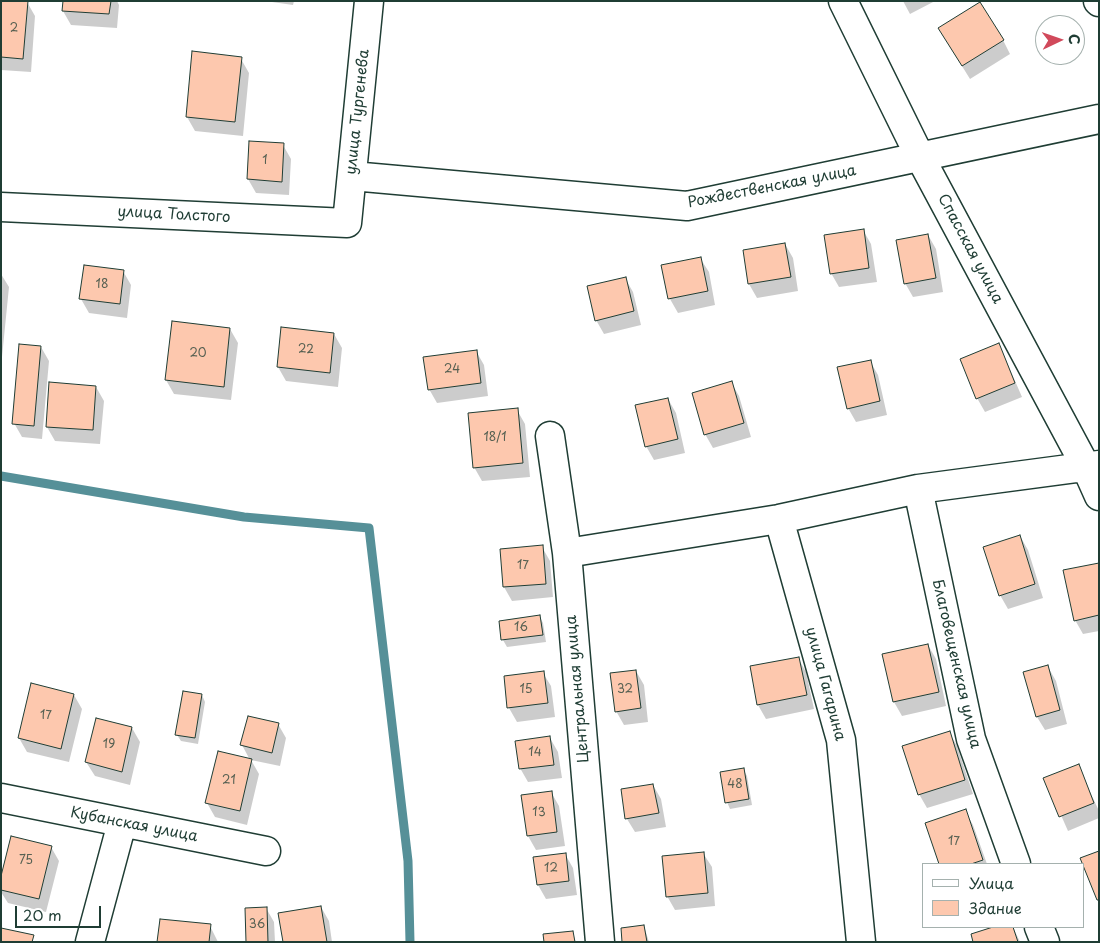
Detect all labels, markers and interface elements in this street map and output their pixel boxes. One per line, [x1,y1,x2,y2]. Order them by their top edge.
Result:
north arrow [1035,15,1085,65]
house number: 2 [10,22,18,36]
text: С [1064,33,1085,45]
street label: улица Тургенева [342,48,374,176]
house number: 1 [262,154,268,168]
street label: Рождественская улица [686,162,858,212]
street label: Спасская улица [933,191,1007,307]
street label: улица Толстого [117,203,231,227]
house number: 18 [96,278,108,292]
house number: 22 [298,343,314,357]
house number: 20 [189,347,207,361]
house number: 24 [444,363,460,377]
house number: 18/1 [483,431,507,445]
house number: 17 [517,559,529,573]
street label: Благовещенская улица [928,578,984,750]
street label: Центральная улица [563,614,593,764]
house number: 16 [514,621,528,635]
street label: улица Гагарина [801,625,849,743]
house number: 15 [519,683,533,697]
house number: 32 [617,683,633,697]
house number: 17 [40,709,52,723]
house number: 19 [103,738,115,752]
house number: 14 [528,746,542,760]
house number: 21 [222,774,236,788]
house number: 48 [727,778,743,792]
street label: Кубанская улица [69,804,199,846]
house number: 13 [532,806,546,820]
house number: 17 [948,835,960,849]
house number: 75 [19,854,33,868]
house number: 12 [544,862,558,876]
legend [922,863,1085,928]
text: Улица [969,871,1014,894]
scale bar [18,896,104,928]
text: Здание [969,896,1022,919]
text: 20 m [23,903,62,926]
house number: 36 [249,918,265,932]

